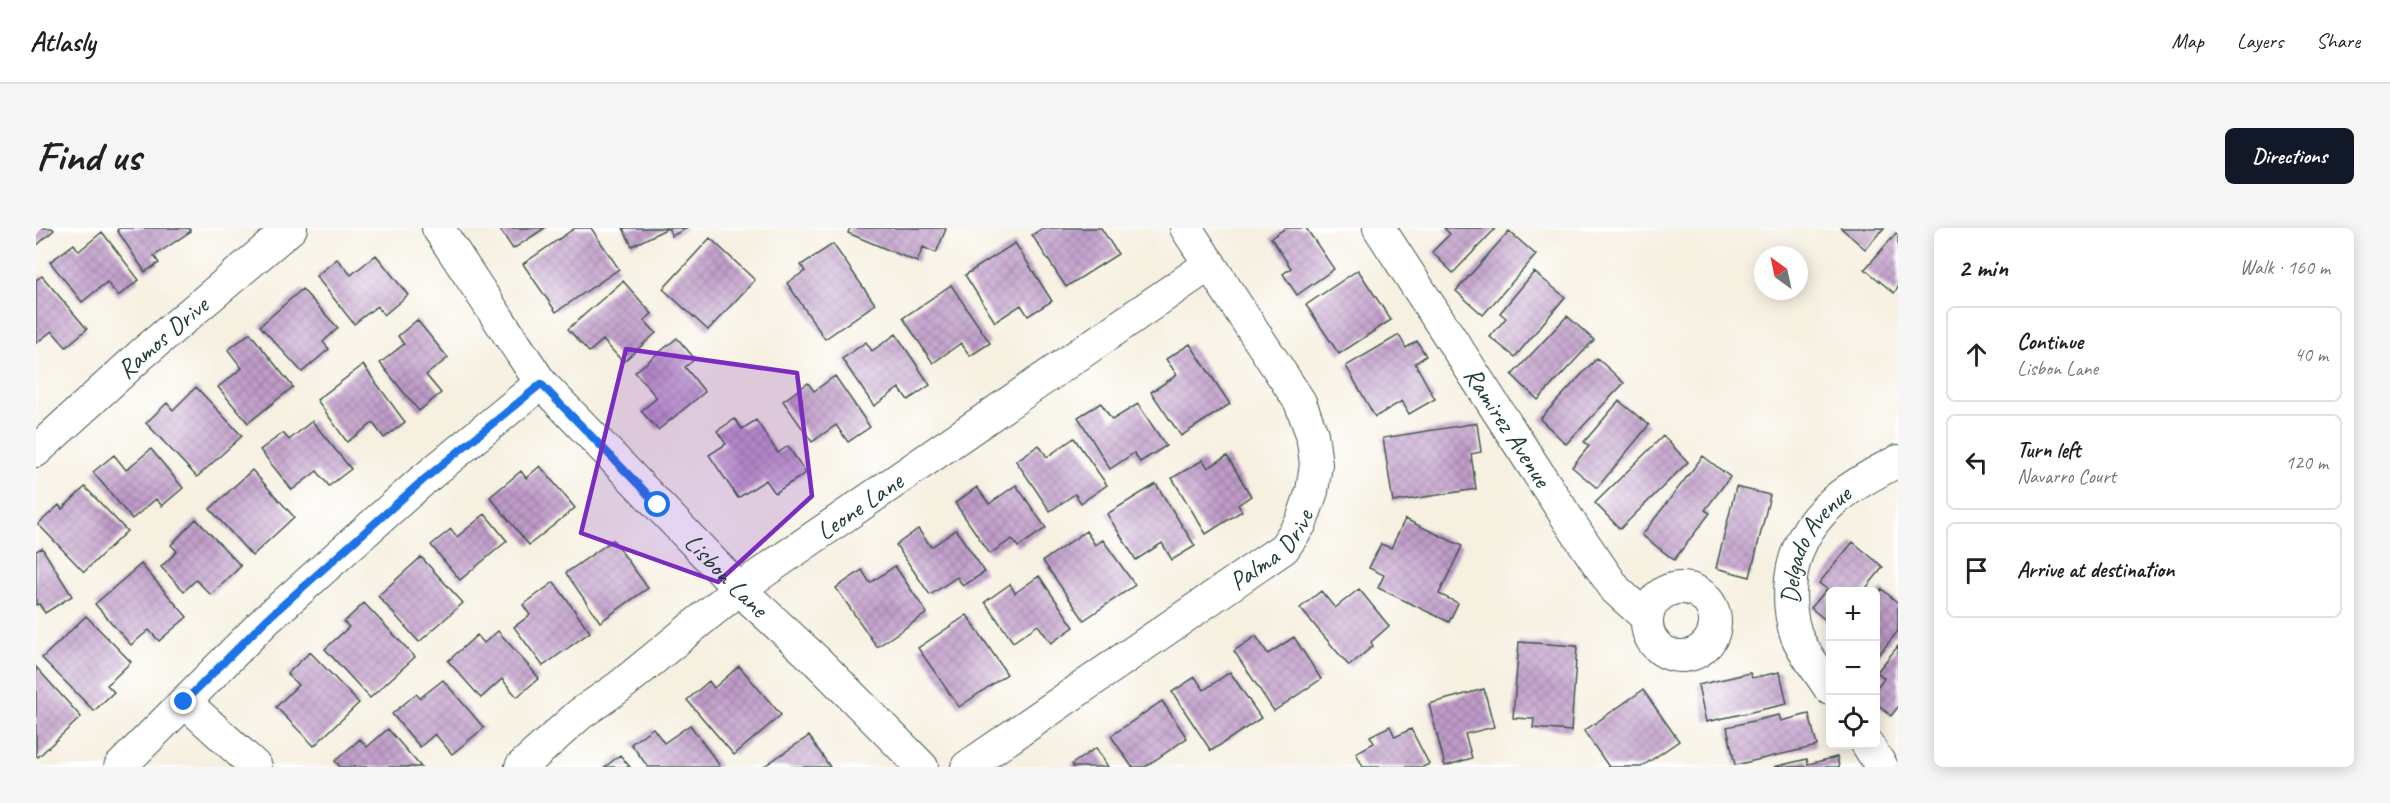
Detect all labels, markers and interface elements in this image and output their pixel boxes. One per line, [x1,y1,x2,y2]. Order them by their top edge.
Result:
text: Atlasly [30,24,95,59]
text: Map [2171,28,2204,54]
text: Layers [2237,28,2283,54]
text: Share [2316,28,2360,54]
button: Directions [2225,128,2354,184]
text: Find us [36,130,141,183]
north arrow [1754,246,1808,300]
text: 2 min [1958,251,2008,284]
text: Walk · 160 m [2240,255,2330,280]
street label: Ramos Drive [110,288,217,386]
text: Continue [2017,328,2083,356]
icon: ahead [1960,338,1993,371]
text: 40 m [2294,342,2328,367]
text: Lisbon Lane [2017,356,2098,381]
street label: Ramirez Avenue [1457,361,1560,495]
text: Turn left [2017,436,2081,464]
icon: left [1960,446,1993,479]
text: 120 m [2285,450,2328,475]
street label: Leone Lane [810,464,911,548]
text: Navarro Court [2017,464,2116,489]
street label: Delgado Avenue [1774,477,1859,604]
route start [644,491,670,517]
street label: Palma Drive [1223,504,1322,598]
street label: Lisbon Lane [677,526,777,626]
icon: arrive [1960,554,1993,587]
text: Arrive at destination [2017,556,2174,584]
map controls [1826,587,1880,749]
button: + [1826,587,1880,641]
button: − [1826,641,1880,695]
route end [170,688,196,714]
button: locate [1826,695,1880,749]

